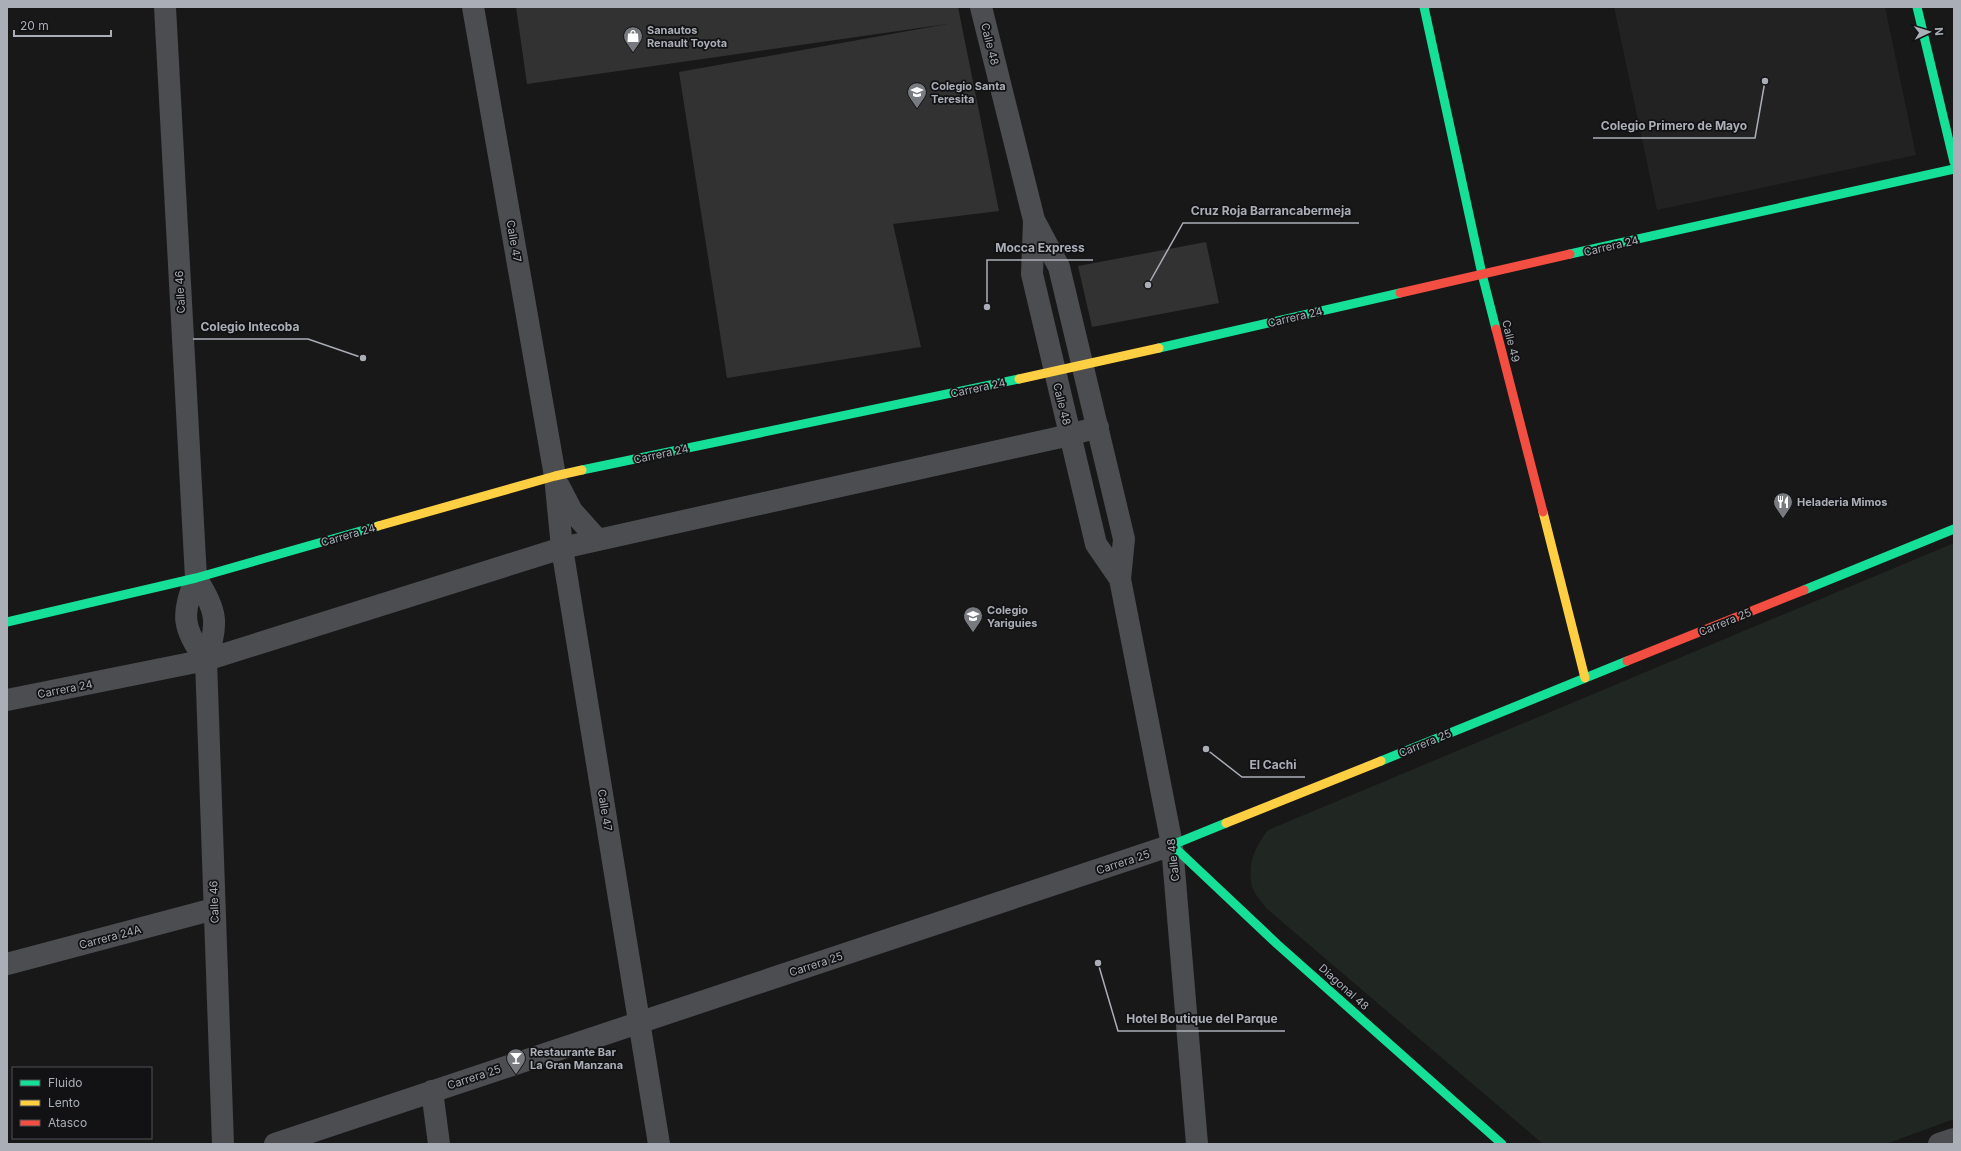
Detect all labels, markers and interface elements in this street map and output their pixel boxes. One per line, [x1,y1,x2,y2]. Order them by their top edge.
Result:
scale bar [14,12,111,38]
north arrow [1909,12,1949,52]
text: 20 m [20,18,49,33]
street label: Calle 48 [978,21,1002,67]
place label: Sanautos Renault Toyota [647,23,727,50]
shop icon: Sanautos Renault Toyota [622,25,644,53]
text: N [1932,27,1946,36]
place label: Colegio Santa Teresita [931,79,1006,106]
school or university icon: Colegio Santa Teresita [906,81,928,109]
callout: Colegio Primero de Mayo [1593,114,1755,138]
text: Colegio Primero de Mayo [1601,118,1747,133]
callout: Cruz Roja Barrancabermeja [1183,199,1359,223]
text: Cruz Roja Barrancabermeja [1191,203,1351,218]
street label: Calle 47 [503,219,525,263]
street label: Carrera 24 [1582,233,1640,259]
callout: Mocca Express [987,236,1093,260]
text: Mocca Express [995,240,1085,255]
street label: Calle 46 [172,270,188,314]
street label: Carrera 24 [1266,304,1324,330]
callout: Colegio Intecoba [193,315,308,339]
street label: Calle 49 [1499,318,1523,364]
text: Colegio Intecoba [200,319,300,334]
street label: Carrera 24 [949,375,1007,401]
street label: Calle 48 [1050,381,1074,427]
street label: Carrera 24 [632,441,690,467]
restaurant icon: Heladeria Mimos [1772,491,1794,519]
place label: Heladeria Mimos [1797,495,1887,509]
street label: Carrera 24 [319,521,377,549]
place label: Colegio Yariguies [987,603,1037,630]
school or university icon: Colegio Yariguies [962,605,984,633]
street label: Carrera 25 [1697,605,1754,639]
street label: Carrera 24 [36,677,94,701]
street label: Carrera 25 [1397,726,1454,760]
callout: El Cachi [1242,753,1305,777]
text: El Cachi [1249,757,1297,772]
street label: Calle 47 [595,788,615,832]
street label: Calle 48 [1164,838,1182,882]
street label: Carrera 25 [1094,847,1152,877]
street label: Calle 46 [206,880,222,924]
street label: Carrera 24A [77,922,143,952]
street label: Carrera 25 [787,949,845,979]
street label: Diagonal 48 [1316,961,1372,1013]
callout: Hotel Boutique del Parque [1118,1007,1285,1031]
text: Hotel Boutique del Parque [1126,1011,1278,1026]
place label: Restaurante Bar La Gran Manzana [530,1045,623,1072]
bar icon: Restaurante Bar La Gran Manzana [505,1047,527,1075]
street label: Carrera 25 [445,1062,503,1092]
legend [12,1067,152,1139]
text: Fluido [48,1075,83,1090]
text: Lento [48,1095,80,1110]
text: Atasco [48,1115,87,1130]

